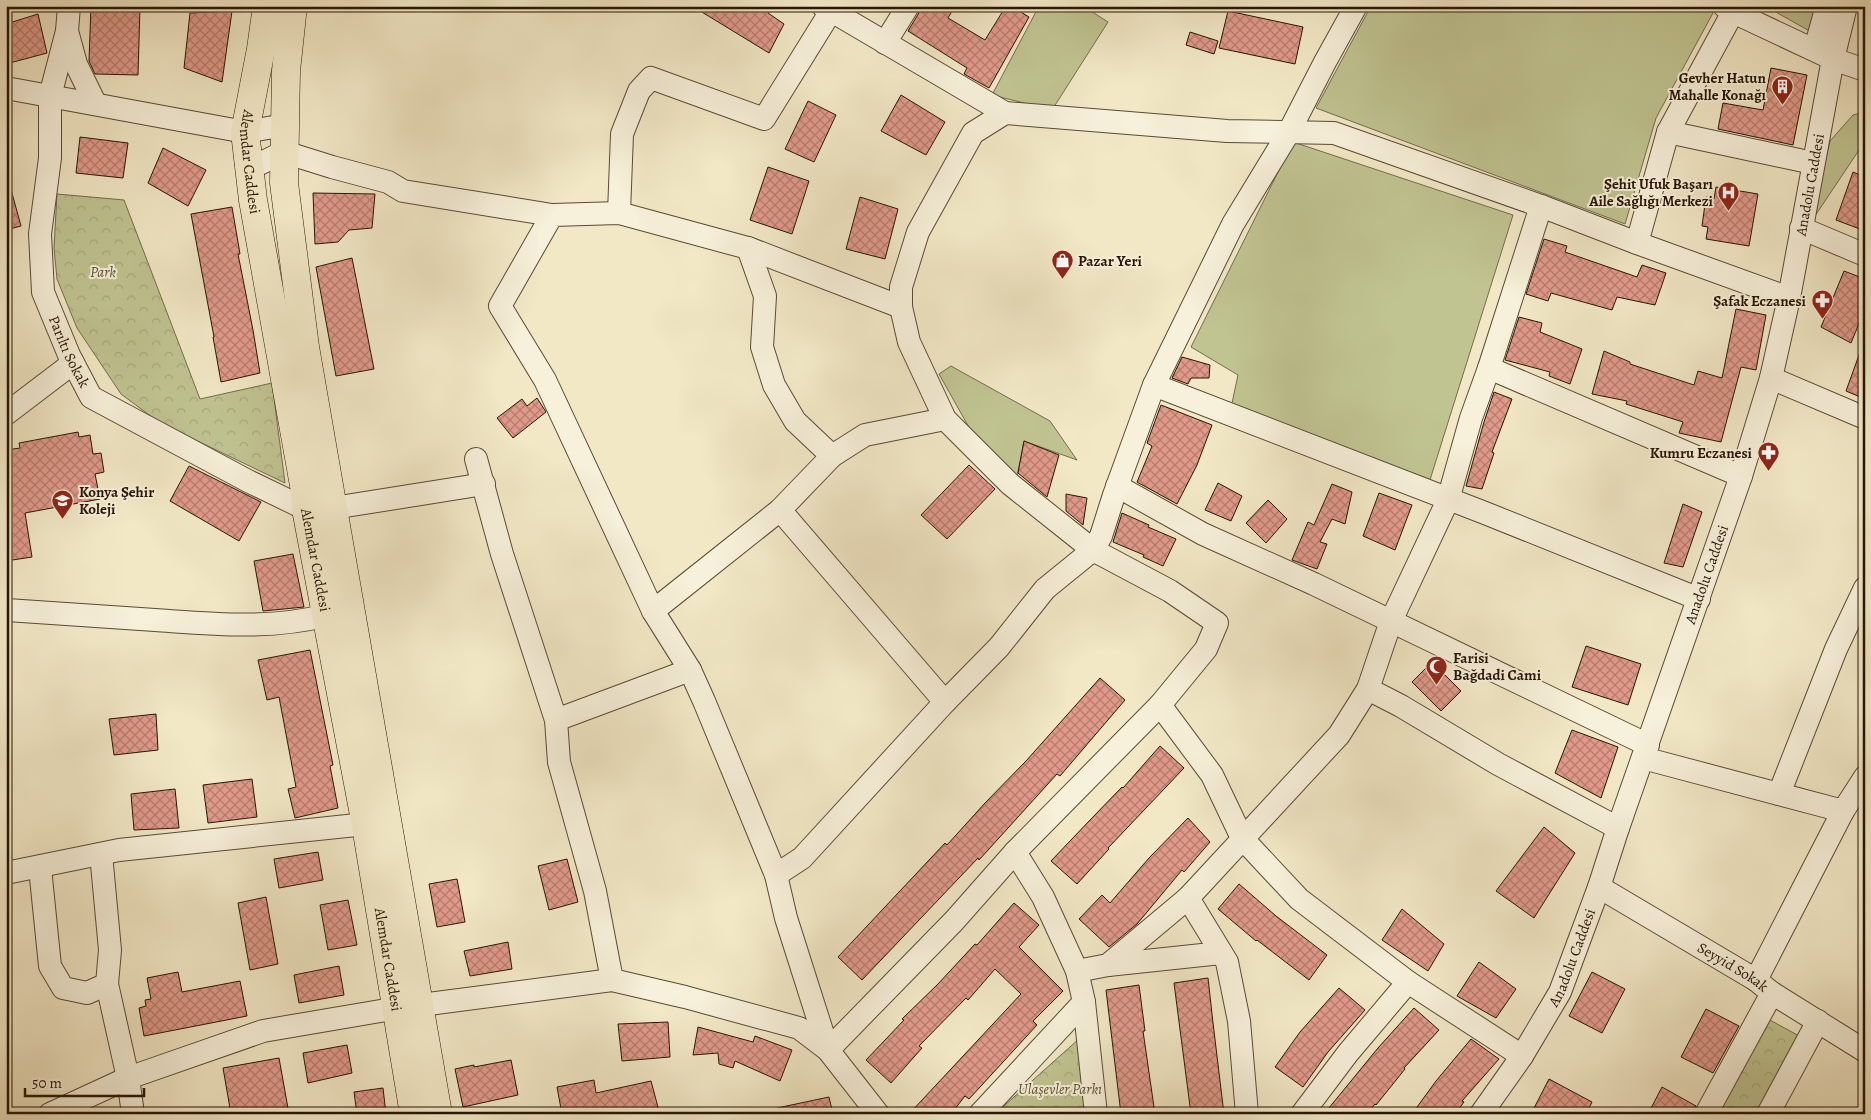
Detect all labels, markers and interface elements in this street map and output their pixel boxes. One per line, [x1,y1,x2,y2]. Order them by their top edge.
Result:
place label: Gevher Hatun Mahalle Konağı [1669,68,1767,105]
building icon: Gevher Hatun Mahalle Konağı [1770,75,1794,106]
street label: Alemdar Caddesi [235,107,265,215]
street label: Anadolu Caddesi [1790,132,1829,238]
place label: Şehit Ufuk Başarı Aile Sağlığı Merkezi [1588,174,1714,211]
hospital icon: Şehit Ufuk Başarı Aile Sağlığı Merkezi [1717,181,1741,212]
shop icon: Pazar Yeri [1050,249,1074,280]
place label: Pazar Yeri [1078,251,1143,271]
park label: Park [90,262,116,282]
pharmacy icon: Şafak Eczanesi [1810,289,1834,320]
place label: Şafak Eczanesi [1713,291,1807,311]
street label: Parıltı Sokak [44,312,95,392]
pharmacy icon: Kumru Eczanesi [1756,441,1780,472]
place label: Kumru Eczanesi [1650,443,1753,463]
place label: Konya Şehir Koleji [79,482,154,519]
school or university icon: Konya Şehir Koleji [51,489,75,520]
street label: Alemdar Caddesi [296,506,335,613]
street label: Anadolu Caddesi [1680,522,1733,628]
place label: Farisi Bağdadi Cami [1453,648,1542,685]
mosque icon: Farisi Bağdadi Cami [1425,655,1449,686]
street label: Alemdar Caddesi [370,905,407,1013]
street label: Anadolu Caddesi [1543,906,1600,1011]
street label: Seyyid Sokak [1694,938,1773,997]
scale bar [25,1065,144,1097]
text: 50 m [32,1073,62,1093]
park label: Ulaşevler Parkı [1018,1079,1102,1099]

